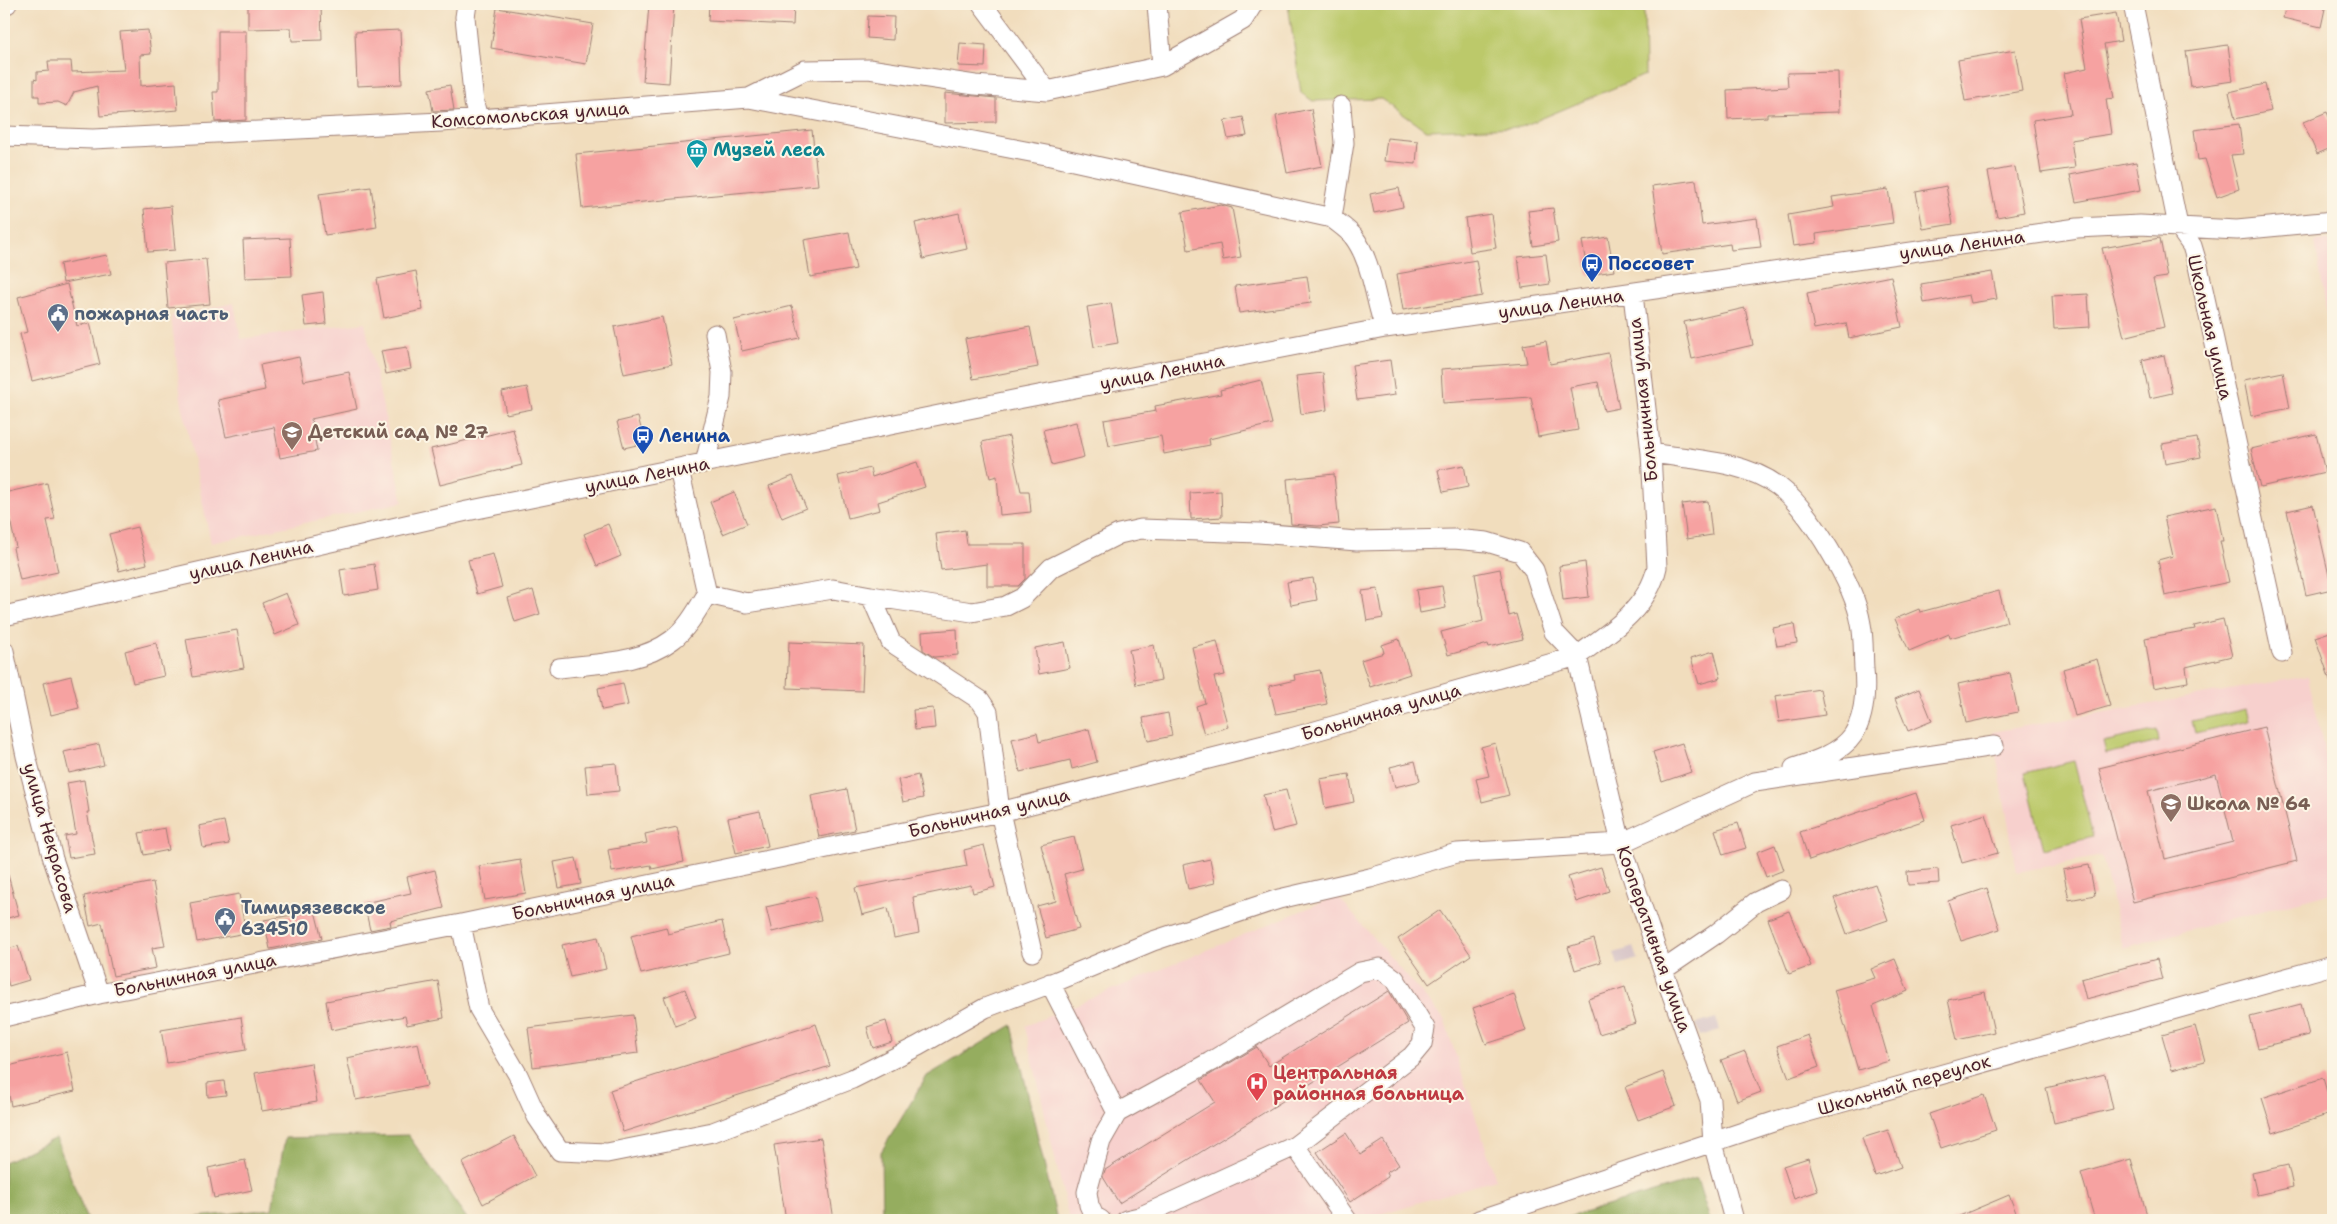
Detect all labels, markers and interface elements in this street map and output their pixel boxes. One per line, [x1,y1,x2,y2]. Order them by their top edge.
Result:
street label: Комсомольская улица [430,96,630,134]
museum icon: Музей леса [685,138,709,169]
place label: Музей леса [713,138,825,162]
street label: улица Ленина [1898,224,2026,266]
bus stop icon: Поссовет [1580,252,1604,283]
place label: Поссовет [1608,252,1694,276]
street label: Школьная улица [2182,252,2238,402]
street label: улица Ленина [1497,283,1625,325]
public building icon: пожарная часть [46,302,70,333]
place label: пожарная часть [74,302,229,326]
street label: Больничная улица [1622,317,1664,483]
street label: улица Ленина [1098,348,1226,396]
school or university icon: Детский сад № 27 [280,420,304,451]
place label: Детский сад № 27 [308,420,489,444]
bus stop icon: Ленина [631,424,655,455]
place label: Ленина [659,424,731,448]
street label: улица Ленина [583,451,711,499]
street label: улица Ленина [187,534,315,586]
street label: Больничная улица [1298,678,1464,746]
street label: улица Некрасова [17,760,83,916]
street label: Больничная улица [906,783,1072,843]
school or university icon: Школа № 64 [2159,792,2183,823]
place label: Школа № 64 [2187,792,2311,816]
street label: Кооперативная улица [1611,843,1697,1035]
street label: Больничная улица [510,868,676,926]
place label: Тимирязевское 634510 [241,896,386,941]
public building icon: Тимирязевское 634510 [213,906,237,937]
street label: Больничная улица [112,947,278,1003]
street label: Школьный переулок [1815,1049,1994,1121]
place label: Центральная районная больница [1273,1061,1465,1106]
hospital icon: Центральная районная больница [1245,1071,1269,1102]

